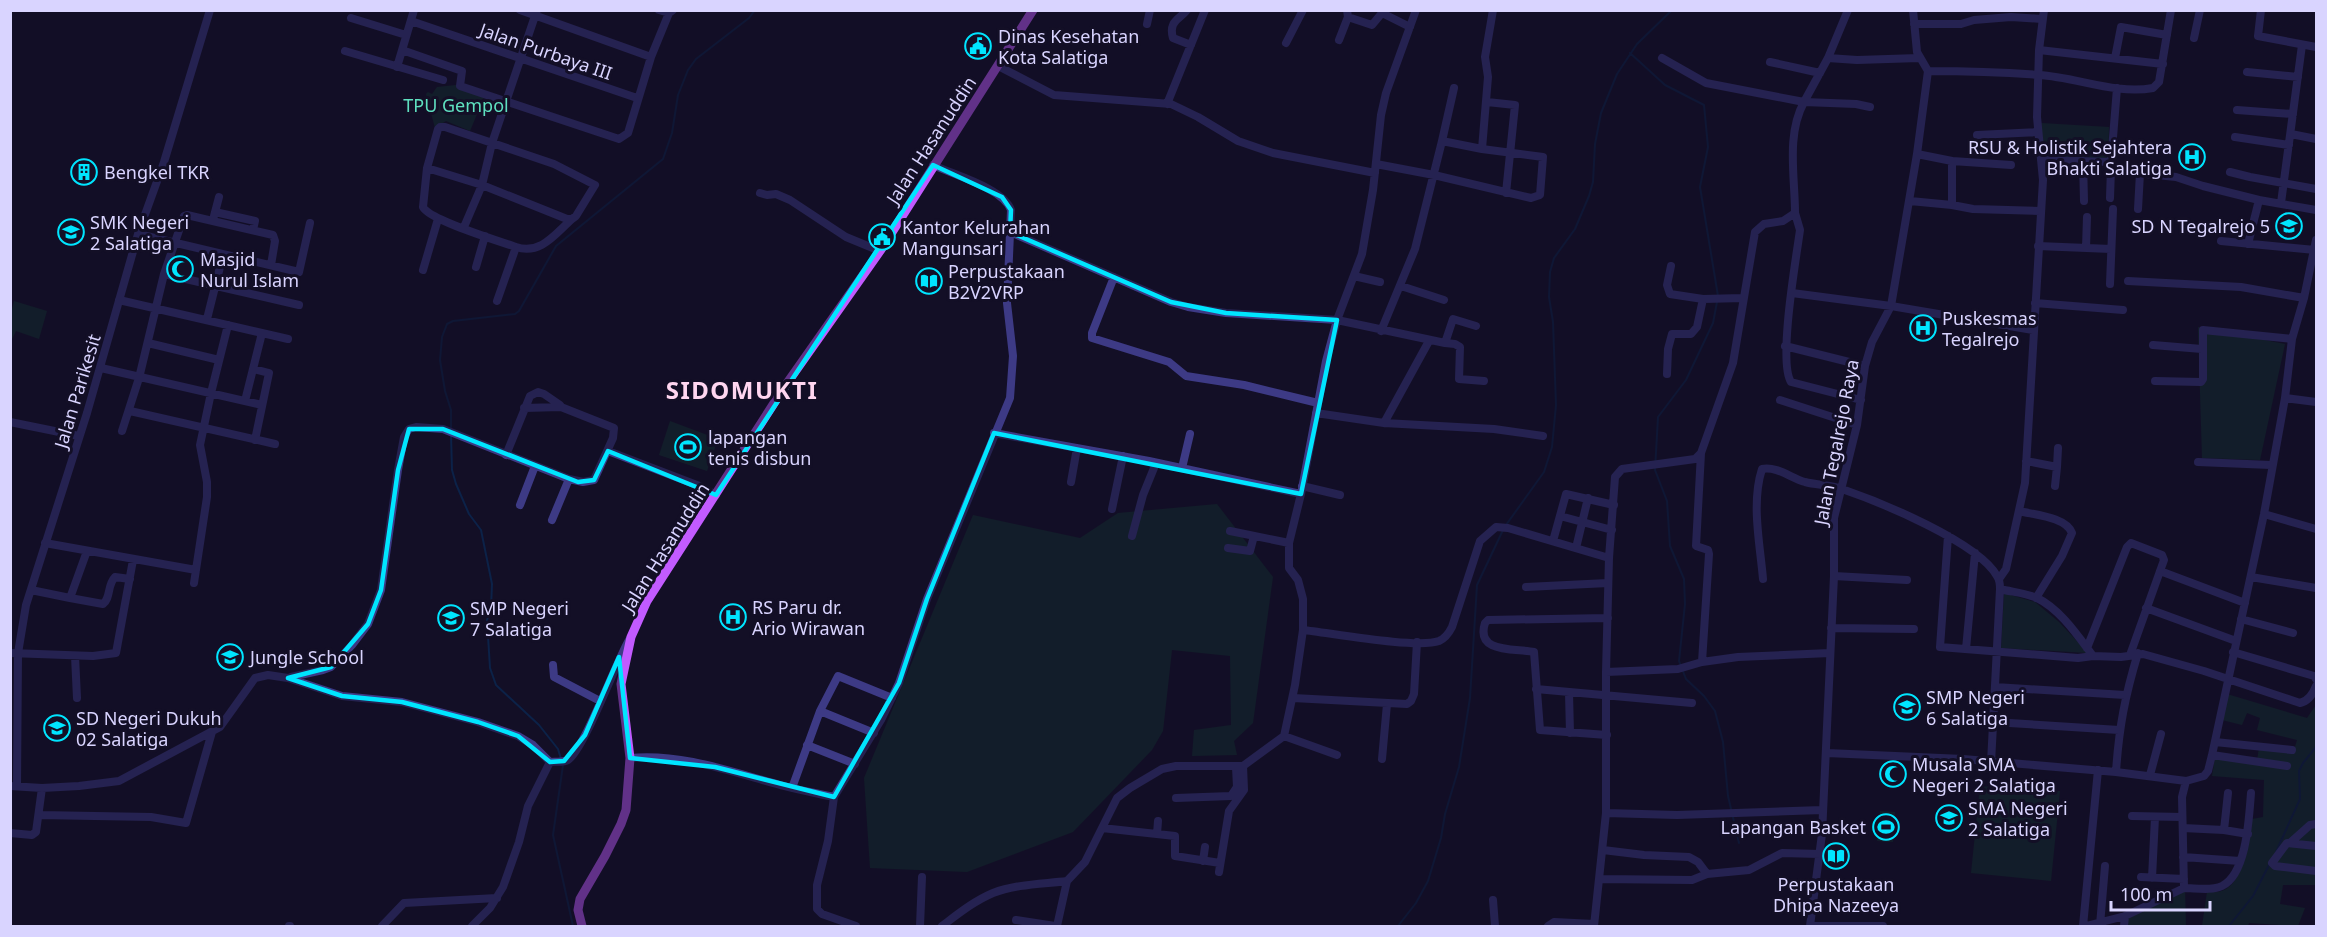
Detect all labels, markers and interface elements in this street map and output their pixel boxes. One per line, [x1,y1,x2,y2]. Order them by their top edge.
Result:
street label: Jalan Purbaya III [475,16,615,85]
place label: Dinas Kesehatan Kota Salatiga [998,24,1139,69]
public building icon: Dinas Kesehatan Kota Salatiga [963,31,993,61]
street label: Jalan Hasanuddin [880,71,981,210]
park label: TPU Gempol [403,93,509,117]
place label: RSU & Holistik Sejahtera Bhakti Salatiga [1968,135,2172,180]
hospital icon: RSU & Holistik Sejahtera Bhakti Salatiga [2177,142,2207,172]
building icon: Bengkel TKR [69,157,99,187]
place label: Bengkel TKR [104,160,209,184]
place label: SMK Negeri 2 Salatiga [90,210,189,255]
school or university icon: SD N Tegalrejo 5 [2274,211,2304,241]
place label: SD N Tegalrejo 5 [2131,214,2270,238]
place label: Kantor Kelurahan Mangunsari [902,215,1050,260]
school or university icon: SMK Negeri 2 Salatiga [56,217,86,247]
public building icon: Kantor Kelurahan Mangunsari [867,222,897,252]
place label: Masjid Nurul Islam [200,247,299,292]
mosque icon: Masjid Nurul Islam [165,254,195,284]
place label: Perpustakaan B2V2VRP [948,259,1065,304]
library icon: Perpustakaan B2V2VRP [914,266,944,296]
place label: Puskesmas Tegalrejo [1942,306,2037,351]
hospital icon: Puskesmas Tegalrejo [1908,313,1938,343]
street label: Jalan Parikesit [48,331,106,453]
street label: Jalan Tegalrejo Raya [1808,357,1864,529]
district label: SIDOMUKTI [666,373,818,406]
place label: lapangan tenis disbun [708,425,811,470]
sports icon: lapangan tenis disbun [673,432,703,462]
street label: Jalan Hasanuddin [615,478,714,618]
place label: RS Paru dr. Ario Wirawan [752,595,865,640]
place label: SMP Negeri 7 Salatiga [470,596,569,641]
hospital icon: RS Paru dr. Ario Wirawan [718,602,748,632]
school or university icon: SMP Negeri 7 Salatiga [436,603,466,633]
school or university icon: Jungle School [215,642,245,672]
place label: Jungle School [248,645,364,669]
place label: SMP Negeri 6 Salatiga [1926,685,2025,730]
school or university icon: SMP Negeri 6 Salatiga [1892,692,1922,722]
place label: SD Negeri Dukuh 02 Salatiga [76,706,222,751]
school or university icon: SD Negeri Dukuh 02 Salatiga [42,713,72,743]
place label: Musala SMA Negeri 2 Salatiga [1912,752,2056,797]
mosque icon: Musala SMA Negeri 2 Salatiga [1878,759,1908,789]
place label: SMA Negeri 2 Salatiga [1968,796,2068,841]
school or university icon: SMA Negeri 2 Salatiga [1934,803,1964,833]
sports icon: Lapangan Basket [1871,812,1901,842]
place label: Lapangan Basket [1721,815,1866,839]
library icon: Perpustakaan Dhipa Nazeeya [1821,841,1851,871]
place label: Perpustakaan Dhipa Nazeeya [1773,872,1899,917]
scale bar [2111,874,2210,912]
text: 100 m [2120,882,2172,906]

